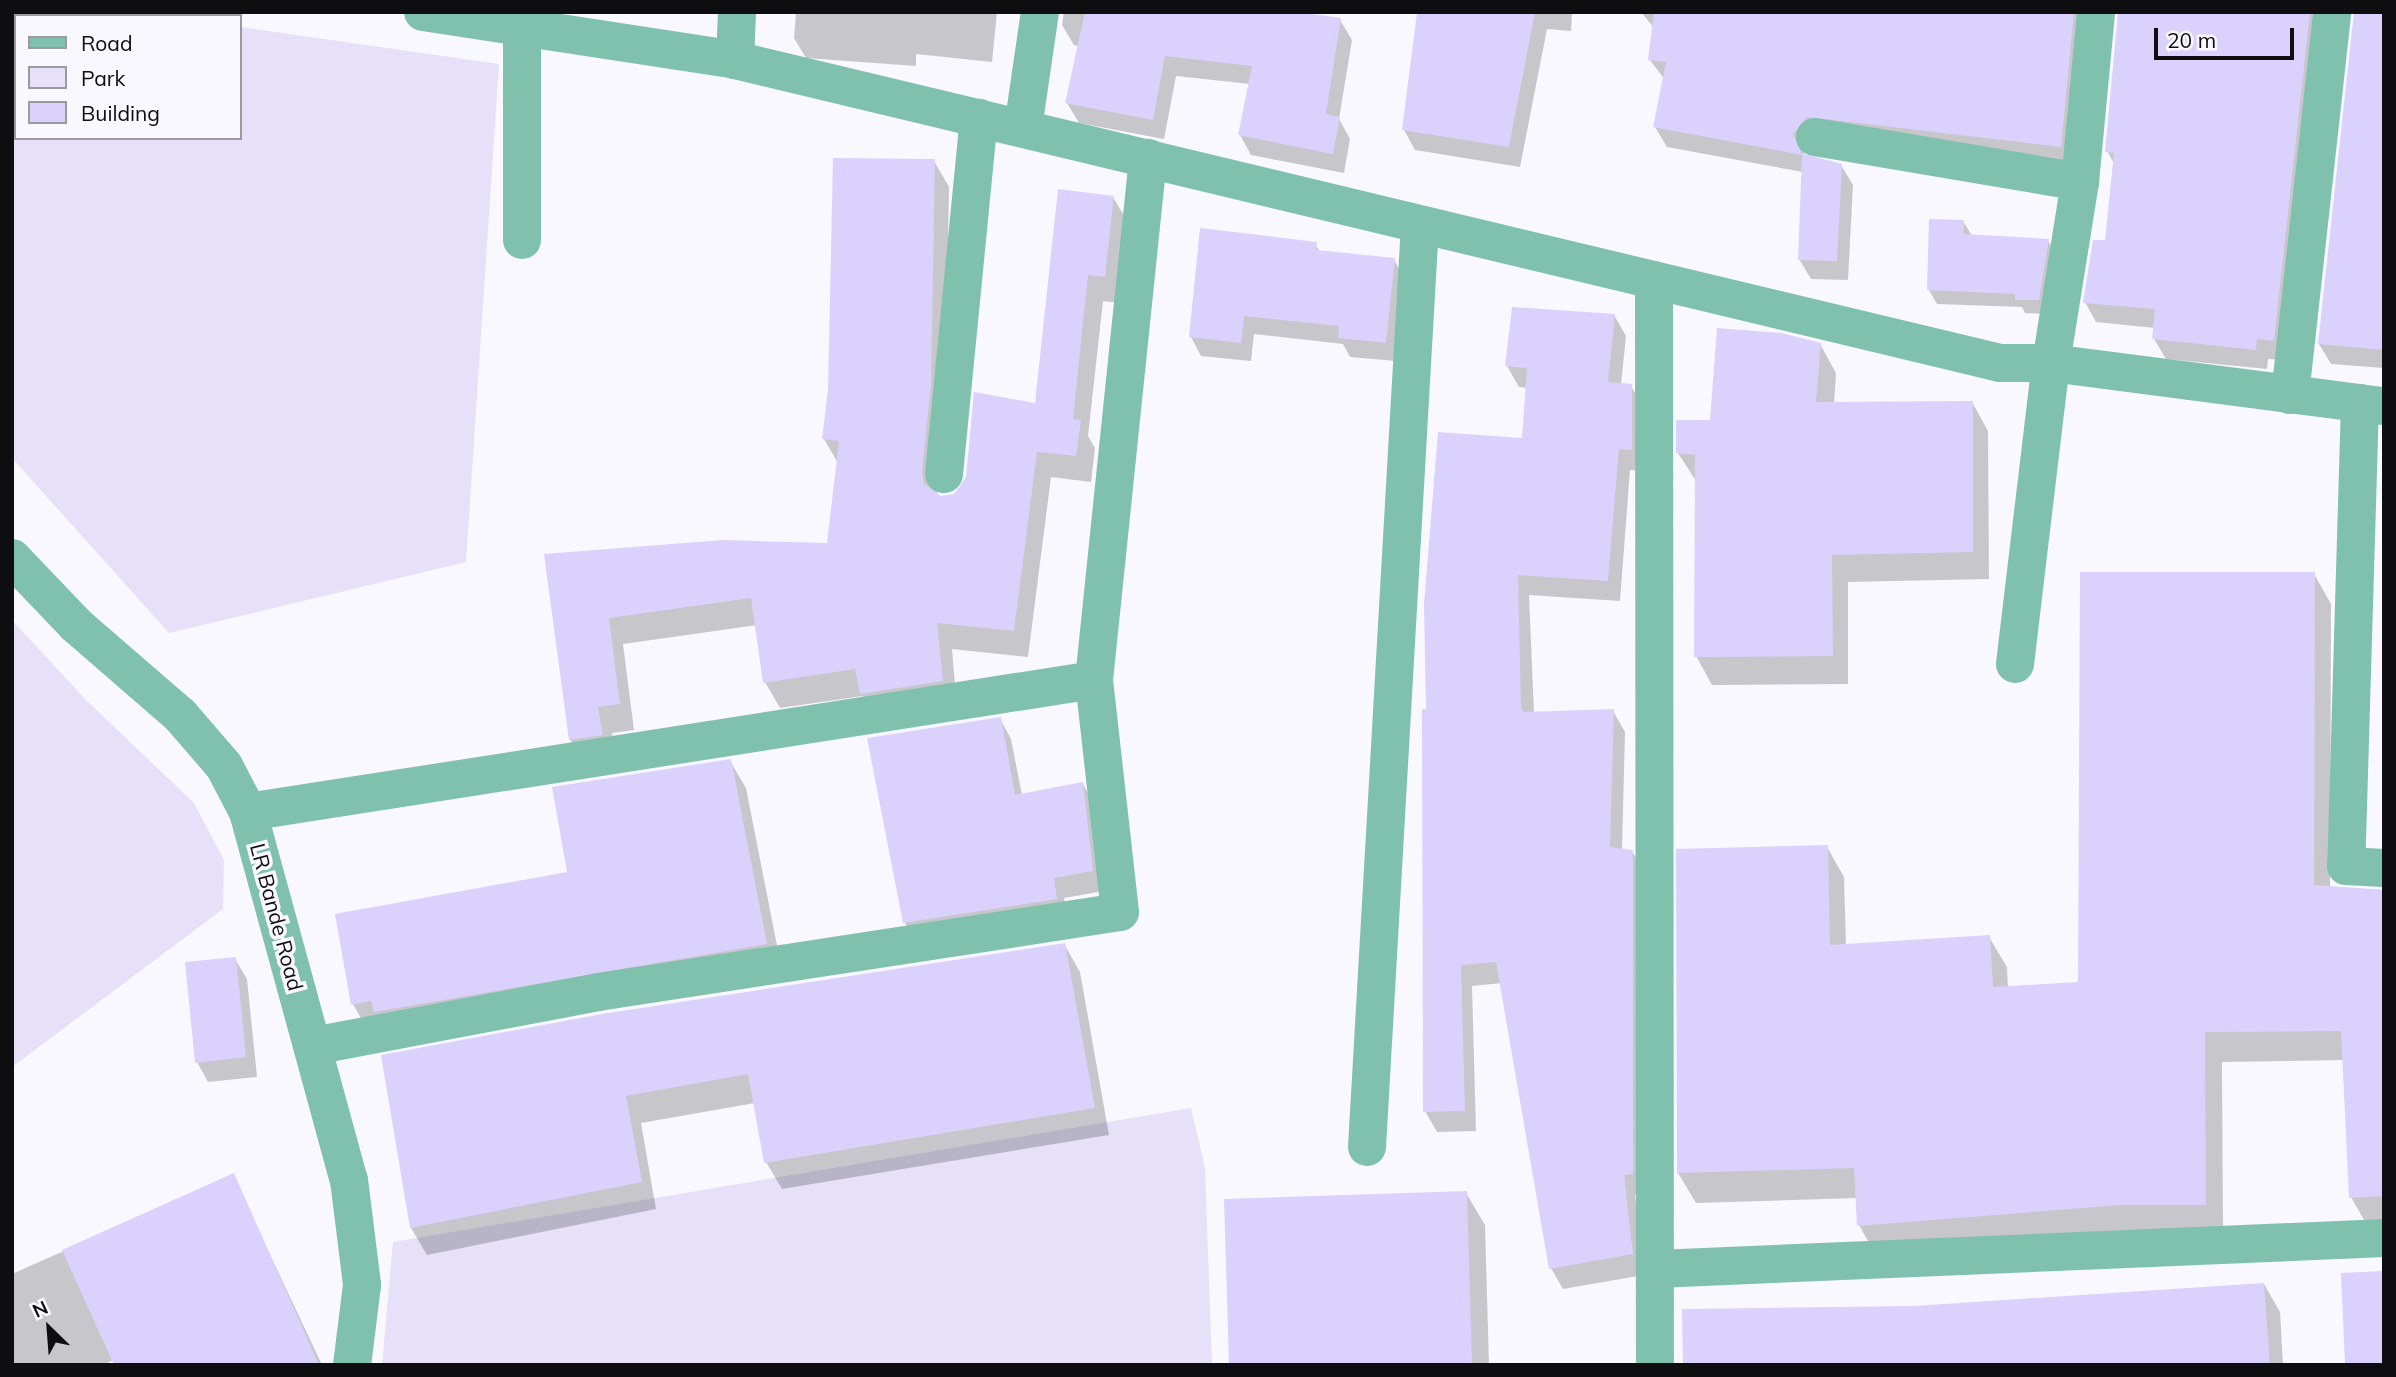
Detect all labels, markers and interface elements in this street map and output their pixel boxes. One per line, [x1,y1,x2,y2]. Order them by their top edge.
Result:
legend [14,14,242,140]
scale bar [2158,14,2298,58]
text: 20 m [2167,27,2216,53]
text: Road [81,30,132,56]
text: Park [81,65,125,91]
text: Building [81,100,160,126]
street label: LR Bande Road [245,841,309,993]
north arrow [14,1293,84,1363]
text: N [29,1295,52,1323]

